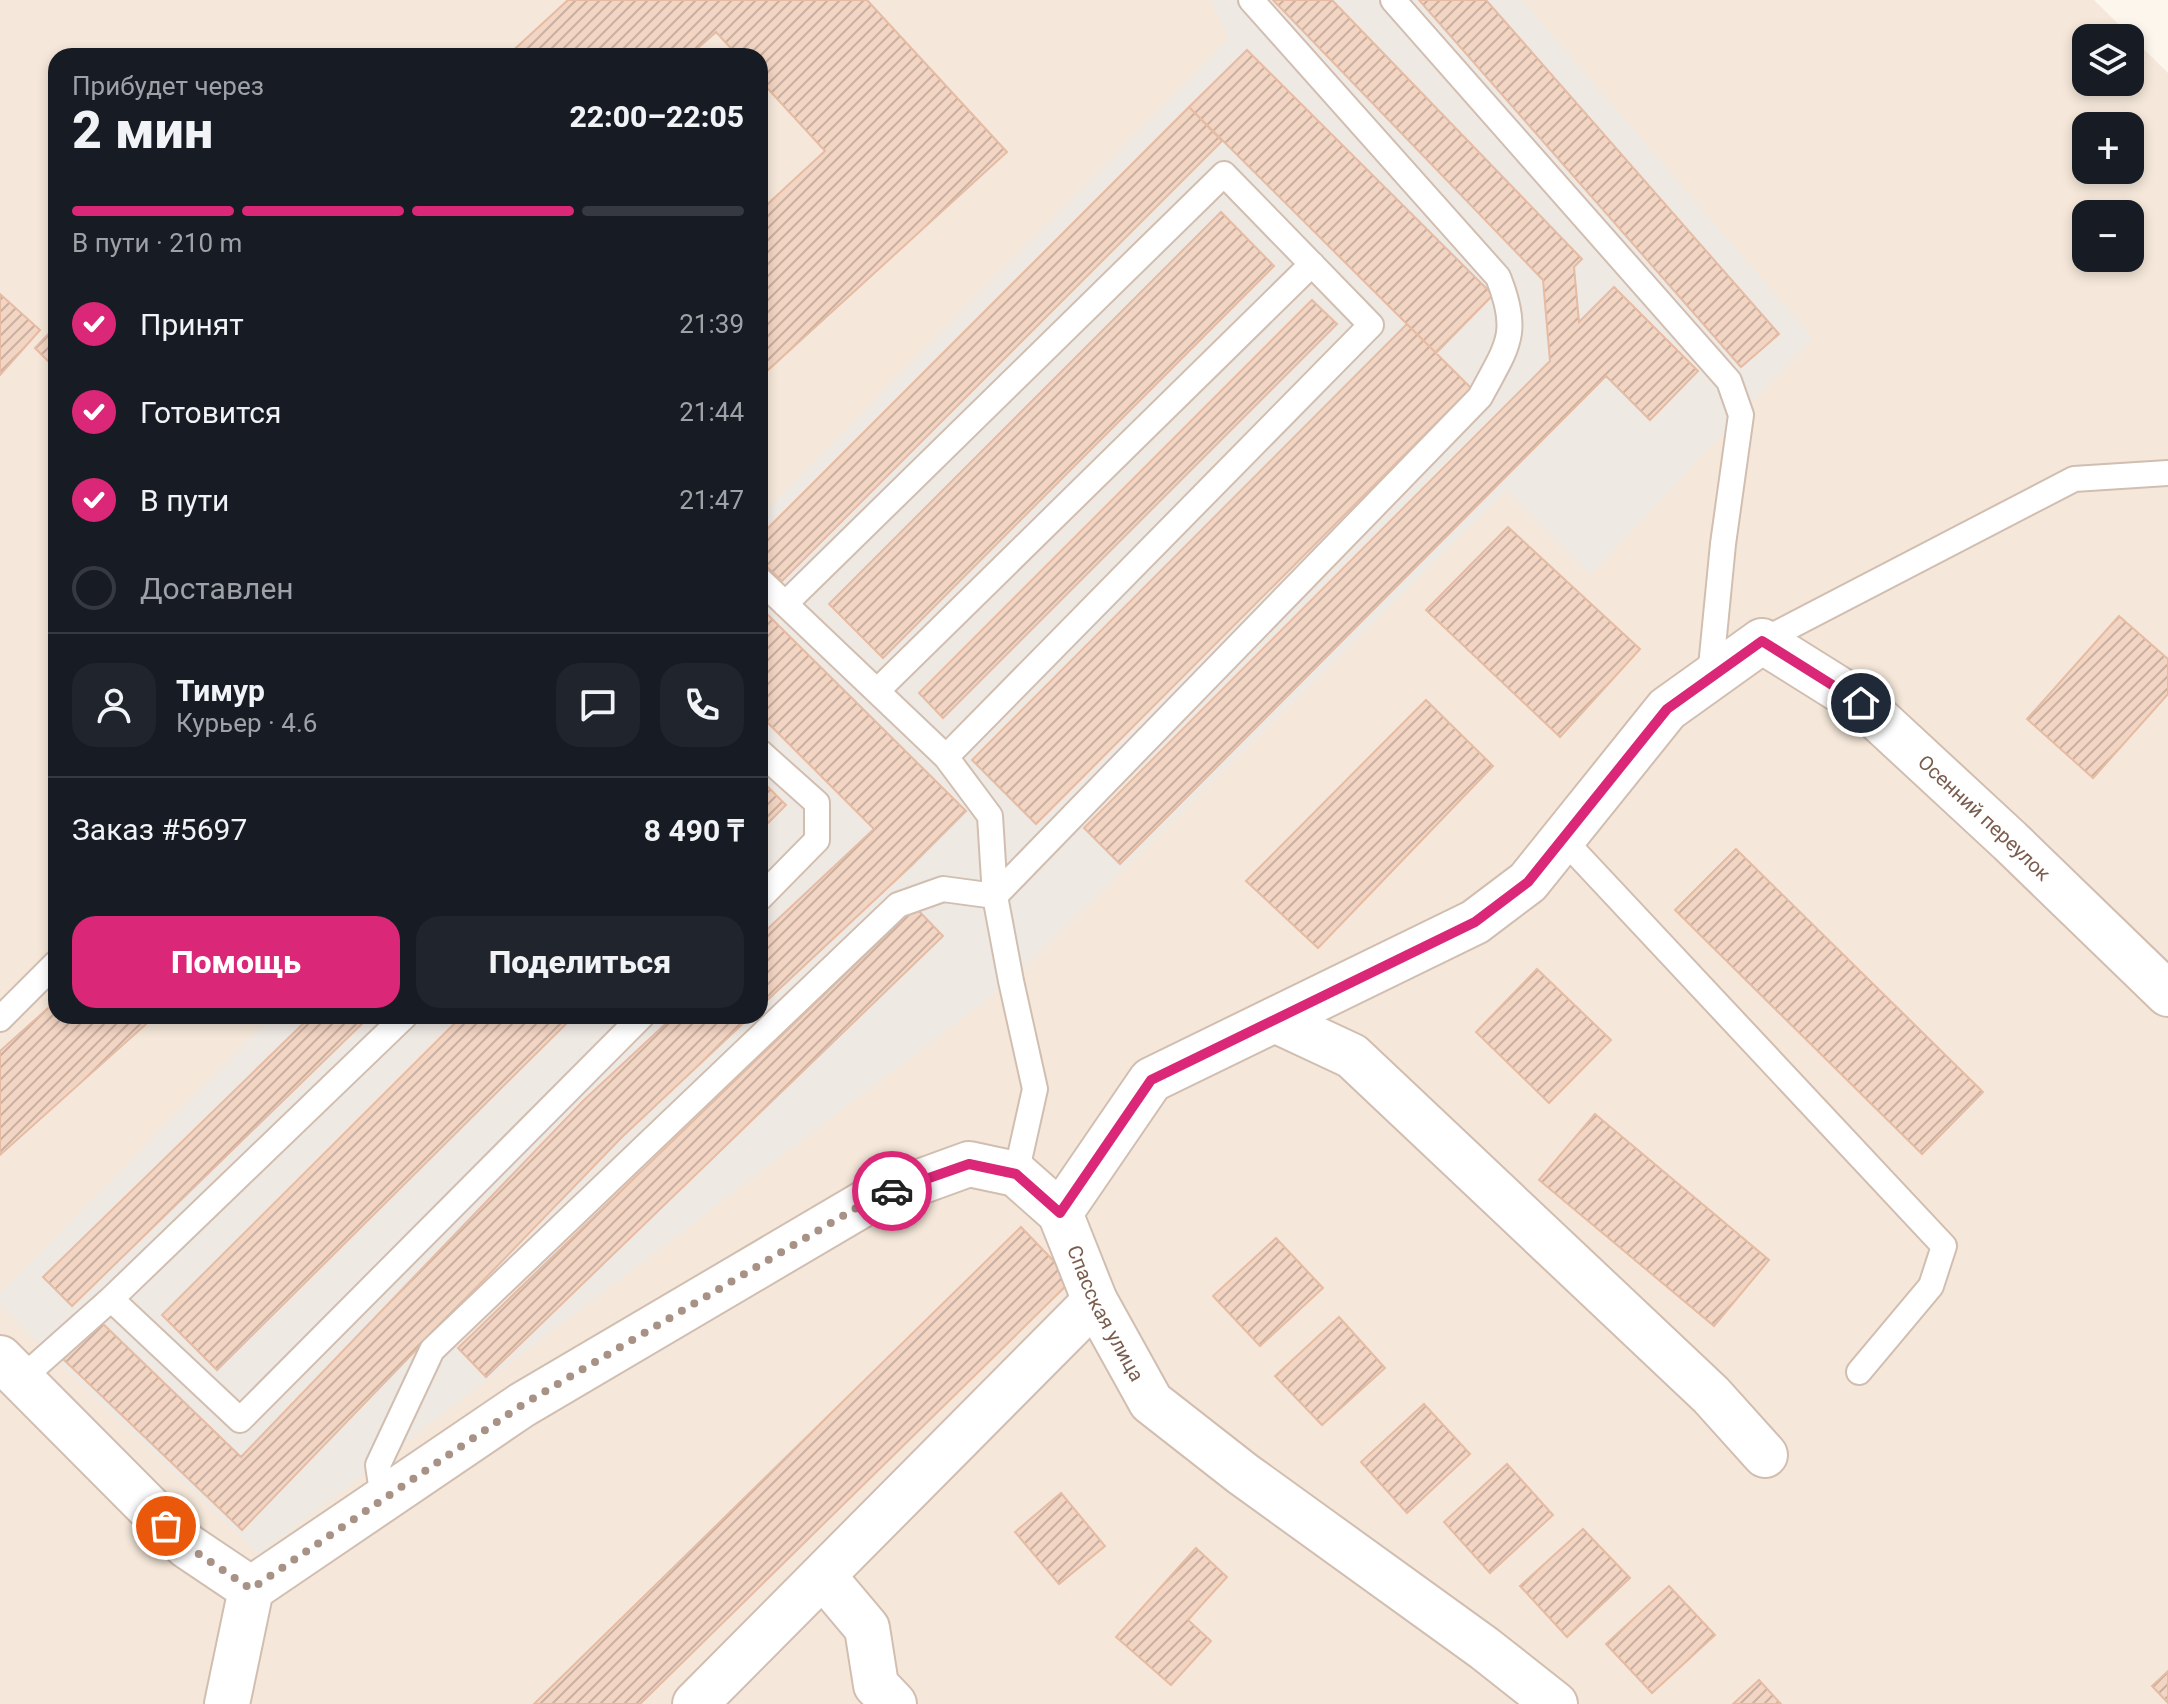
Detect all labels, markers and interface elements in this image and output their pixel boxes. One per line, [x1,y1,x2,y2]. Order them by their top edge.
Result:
map controls [2072,24,2144,272]
button: layers [2072,24,2144,96]
text: Прибудет через [72,71,264,101]
text: 22:00–22:05 [569,99,744,134]
text: 2 мин [72,100,213,161]
button: + [2072,112,2144,184]
button: − [2072,200,2144,272]
text: В пути · 210 m [72,228,242,258]
icon: check [72,302,116,346]
text: Принят [140,307,244,342]
text: 21:39 [679,309,744,339]
icon: check [72,390,116,434]
text: Готовится [140,395,282,430]
text: 21:44 [679,397,744,427]
icon: check [72,478,116,522]
text: В пути [140,483,229,518]
text: 21:47 [679,485,744,515]
text: Доставлен [140,571,294,606]
button: person [72,663,156,747]
button: chat [556,663,640,747]
button: phone [660,663,744,747]
pin [1827,669,1895,737]
text: Тимур [176,673,265,708]
icon: home [1839,681,1883,725]
text: Курьер · 4.6 [176,708,317,738]
street label: Осенний переулок [1913,750,2056,886]
text: Заказ #5697 [72,812,247,847]
text: 8 490 ₸ [644,813,744,848]
button: Помощь [72,916,400,1008]
button: Поделиться [416,916,744,1008]
courier [852,1151,932,1231]
icon: car [870,1169,914,1213]
street label: Спасская улица [1062,1242,1149,1385]
pin [132,1492,200,1560]
icon: bag [144,1504,188,1548]

